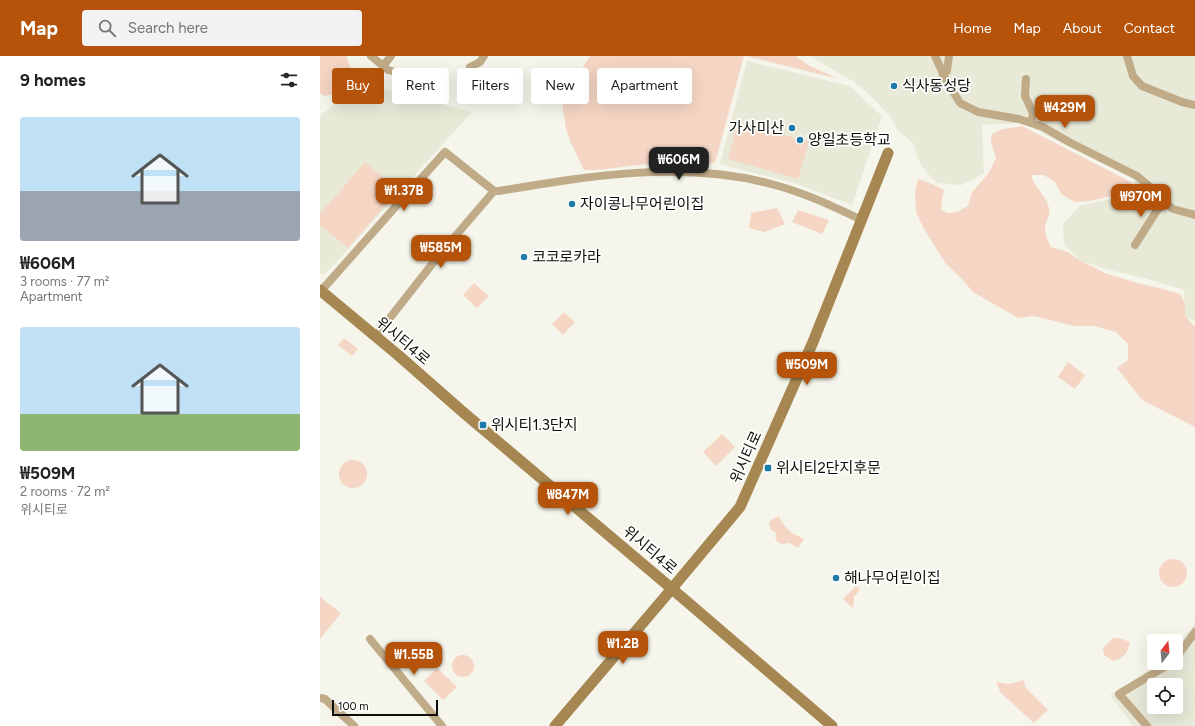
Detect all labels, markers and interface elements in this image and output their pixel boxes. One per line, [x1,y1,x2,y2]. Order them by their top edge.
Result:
search box [82,10,362,46]
text: Map [20,17,58,40]
icon: search [96,17,118,39]
text: Search here [128,19,208,37]
text: Home [953,20,992,37]
text: Map [1014,20,1041,37]
text: About [1063,20,1102,37]
text: Contact [1124,20,1175,37]
chip: Buy [332,68,384,104]
chip: Rent [392,68,449,104]
chip: Filters [457,68,523,104]
chip: New [531,68,589,104]
chip: Apartment [597,68,692,104]
icon: filters [278,69,300,91]
text: 9 homes [20,70,86,90]
place label: 식사동성당 [902,77,971,95]
marker: 식사동성당 [889,81,899,91]
pin: ₩429M [1037,95,1093,129]
text: ₩429M [1044,100,1086,115]
place label: 가사미산 [729,119,784,137]
marker: 가사미산 [787,123,797,133]
place label: 양일초등학교 [808,131,891,149]
marker: 양일초등학교 [795,135,805,145]
icon: home [124,143,196,215]
pin: ₩606M [651,147,707,181]
text: ₩606M [658,152,700,167]
pin: ₩1.37B [371,178,437,212]
text: ₩1.37B [385,183,423,198]
pin: ₩970M [1113,184,1169,218]
text: ₩970M [1120,189,1162,204]
place label: 자이콩나무어린이집 [580,195,704,213]
marker: 자이콩나무어린이집 [567,199,577,209]
pin: ₩585M [413,235,469,269]
text: ₩585M [420,240,462,255]
place label: 코코로카라 [532,248,601,266]
marker: 코코로카라 [519,252,529,262]
text: ₩606M [20,253,75,273]
text: 3 rooms · 77 m² [20,274,110,289]
text: Apartment [20,289,83,304]
street label: 위시티4로 [373,313,433,369]
pin: ₩509M [779,352,835,386]
icon: home [124,353,196,425]
text: ₩509M [786,357,828,372]
place label: 위시티1.3단지 [491,416,577,434]
marker: 위시티1.3단지 [478,420,488,430]
street label: 위시티로 [727,428,765,486]
place label: 위시티2단지후문 [776,459,881,477]
text: ₩509M [20,463,75,483]
marker: 위시티2단지후문 [763,463,773,473]
pin: ₩847M [540,482,596,516]
text: 2 rooms · 72 m² [20,484,110,499]
text: ₩847M [547,487,589,502]
text: 위시티로 [20,502,68,517]
street label: 위시티4로 [620,522,680,578]
place label: 해나무어린이집 [844,569,941,587]
marker: 해나무어린이집 [831,573,841,583]
pin: ₩1.2B [595,631,651,665]
north arrow [1147,634,1183,670]
map controls [1147,634,1183,714]
text: ₩1.2B [607,636,639,651]
pin: ₩1.55B [381,642,447,676]
text: ₩1.55B [394,647,434,662]
button: locate [1147,678,1183,714]
scale bar [332,698,438,717]
text: 100 m [338,700,369,713]

